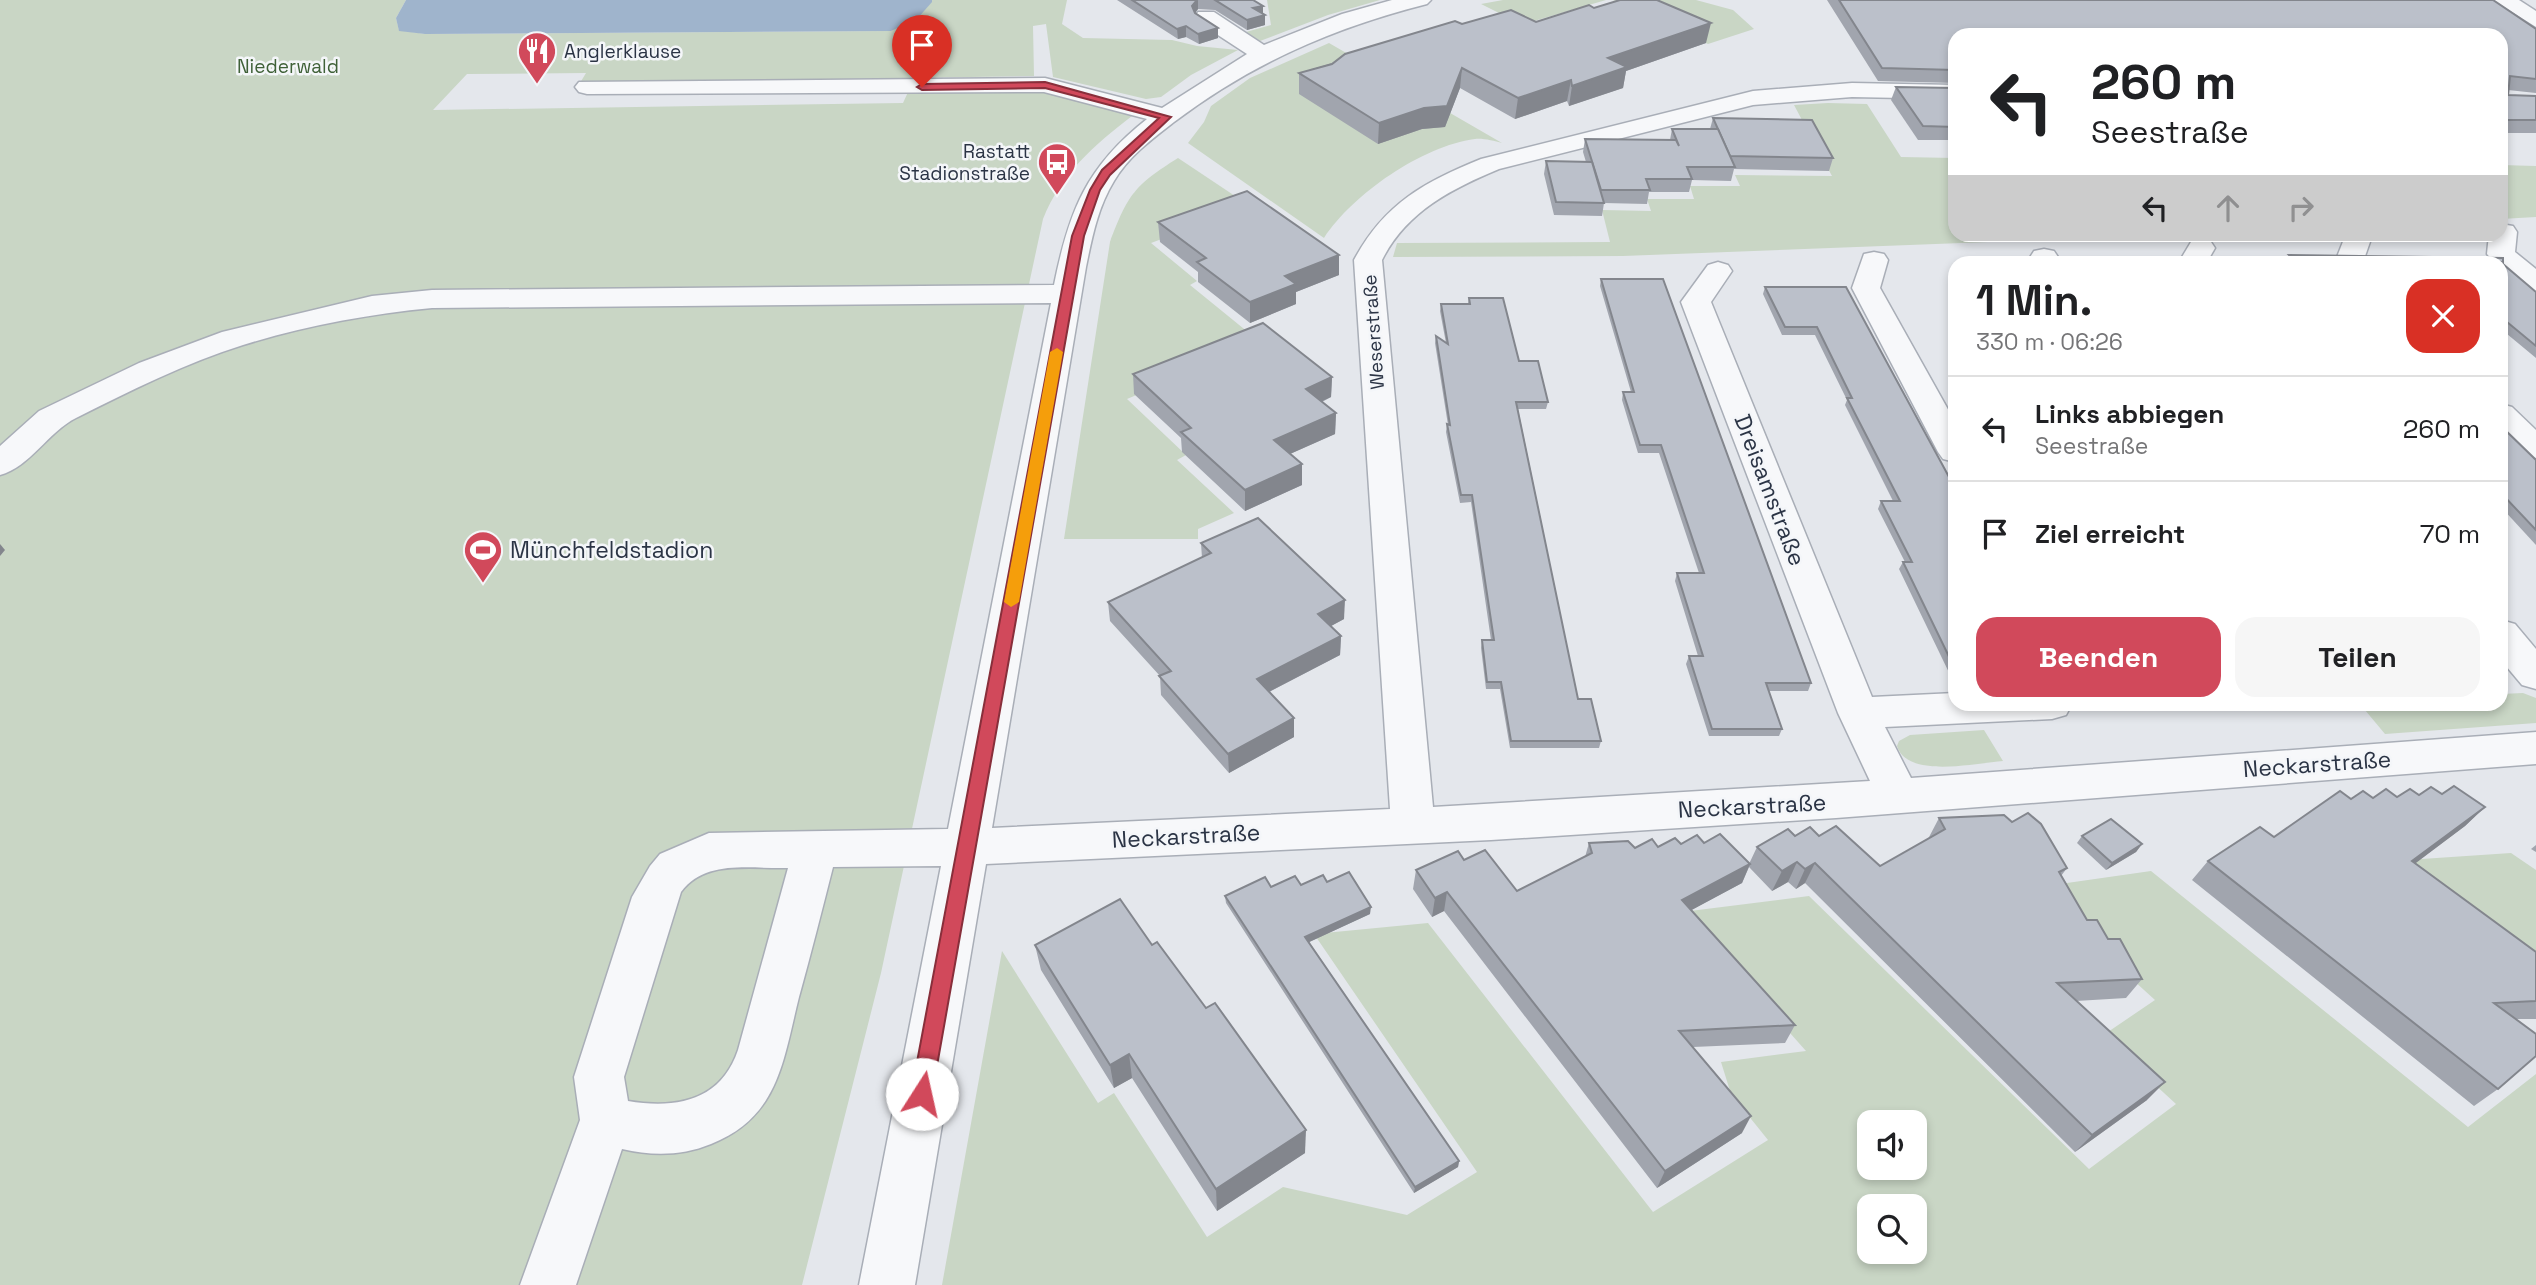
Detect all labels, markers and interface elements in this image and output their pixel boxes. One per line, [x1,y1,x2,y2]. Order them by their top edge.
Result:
pin [892,15,952,87]
icon: arrive [903,26,941,64]
restaurant icon: Anglerklause [516,30,558,85]
place label: Anglerklause [564,39,681,64]
text: 260 m [2091,51,2236,113]
park label: Niederwald [237,54,339,79]
icon: left [1976,56,2067,147]
text: Seestraße [2091,112,2249,152]
place label: Rastatt Stadionstraße [899,139,1030,186]
bus stop icon: Rastatt Stadionstraße [1036,141,1078,196]
icon: left [2136,189,2174,227]
icon: ahead [2209,189,2247,227]
icon: right [2282,189,2320,227]
street label: Weserstraße [1357,274,1390,390]
text: 1 Min. [1976,274,2092,327]
button: close [2406,279,2480,353]
text: 330 m · 06:26 [1976,327,2123,357]
text: Links abbiegen [2035,397,2224,431]
street label: Dreisamstraße [1727,410,1813,570]
icon: left [1976,410,2014,448]
text: 260 m [2403,412,2480,446]
text: Seestraße [2035,431,2148,461]
icon: arrive [1976,515,2014,553]
text: Ziel erreicht [2035,517,2185,551]
text: 70 m [2420,517,2480,551]
sports icon: Münchfeldstadion [462,529,504,584]
place label: Münchfeldstadion [510,535,713,565]
button: Beenden [1976,617,2221,697]
button: Teilen [2235,617,2480,697]
street label: Neckarstraße [2242,744,2392,784]
street label: Neckarstraße [1677,787,1827,825]
street label: Neckarstraße [1111,817,1261,855]
position arrow [885,1057,959,1131]
map controls [1857,1110,1927,1264]
button: sound [1857,1110,1927,1180]
button: search [1857,1194,1927,1264]

